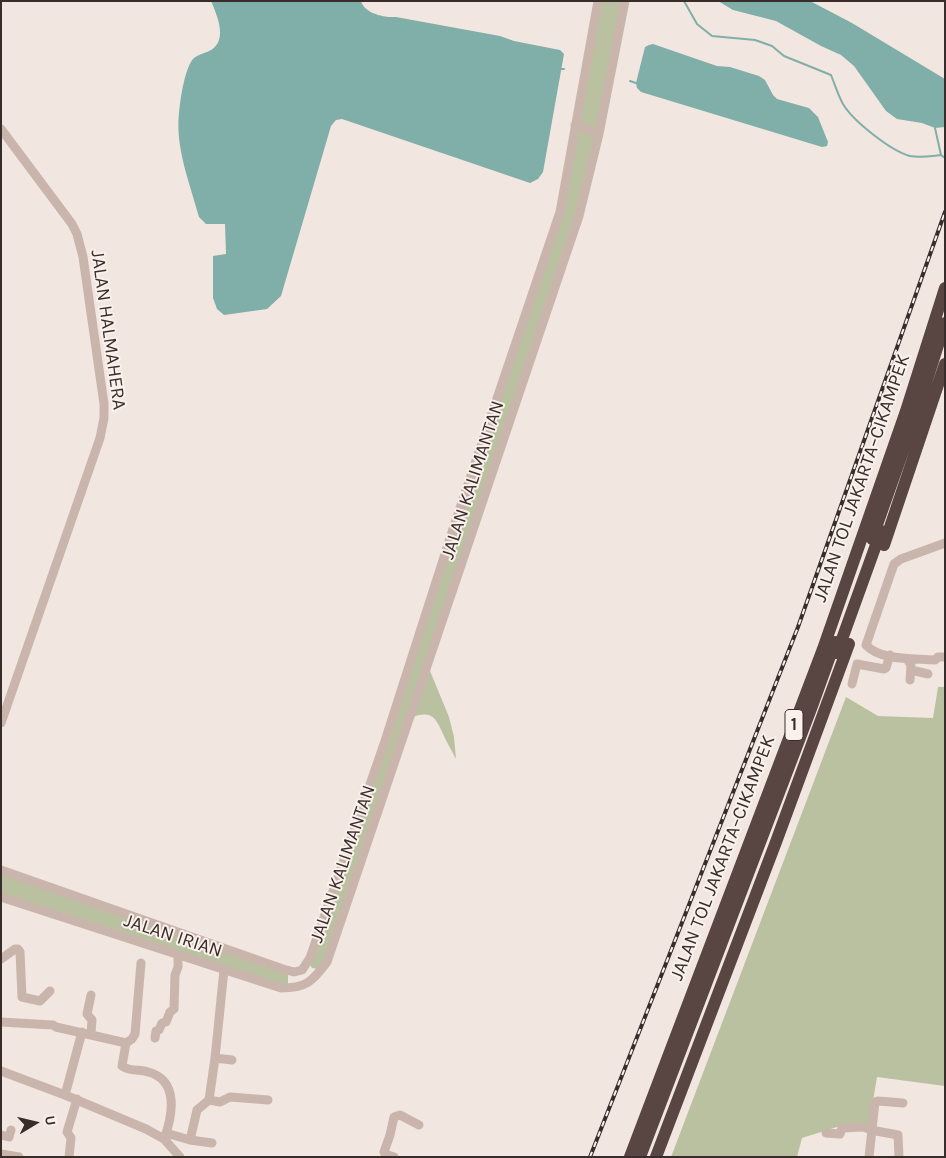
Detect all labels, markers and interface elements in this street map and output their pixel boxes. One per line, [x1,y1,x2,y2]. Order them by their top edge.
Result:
street label: JALAN HALMAHERA [85,249,131,411]
street label: JALAN TOL JAKARTA–CIKAMPEK [809,351,915,605]
street label: JALAN KALIMANTAN [437,398,509,562]
road number: 1 [785,710,803,740]
street label: JALAN TOL JAKARTA–CIKAMPEK [666,732,780,984]
street label: JALAN KALIMANTAN [305,782,381,946]
street label: JALAN IRIAN [121,909,225,963]
north arrow [10,1098,60,1148]
text: U [41,1114,59,1127]

